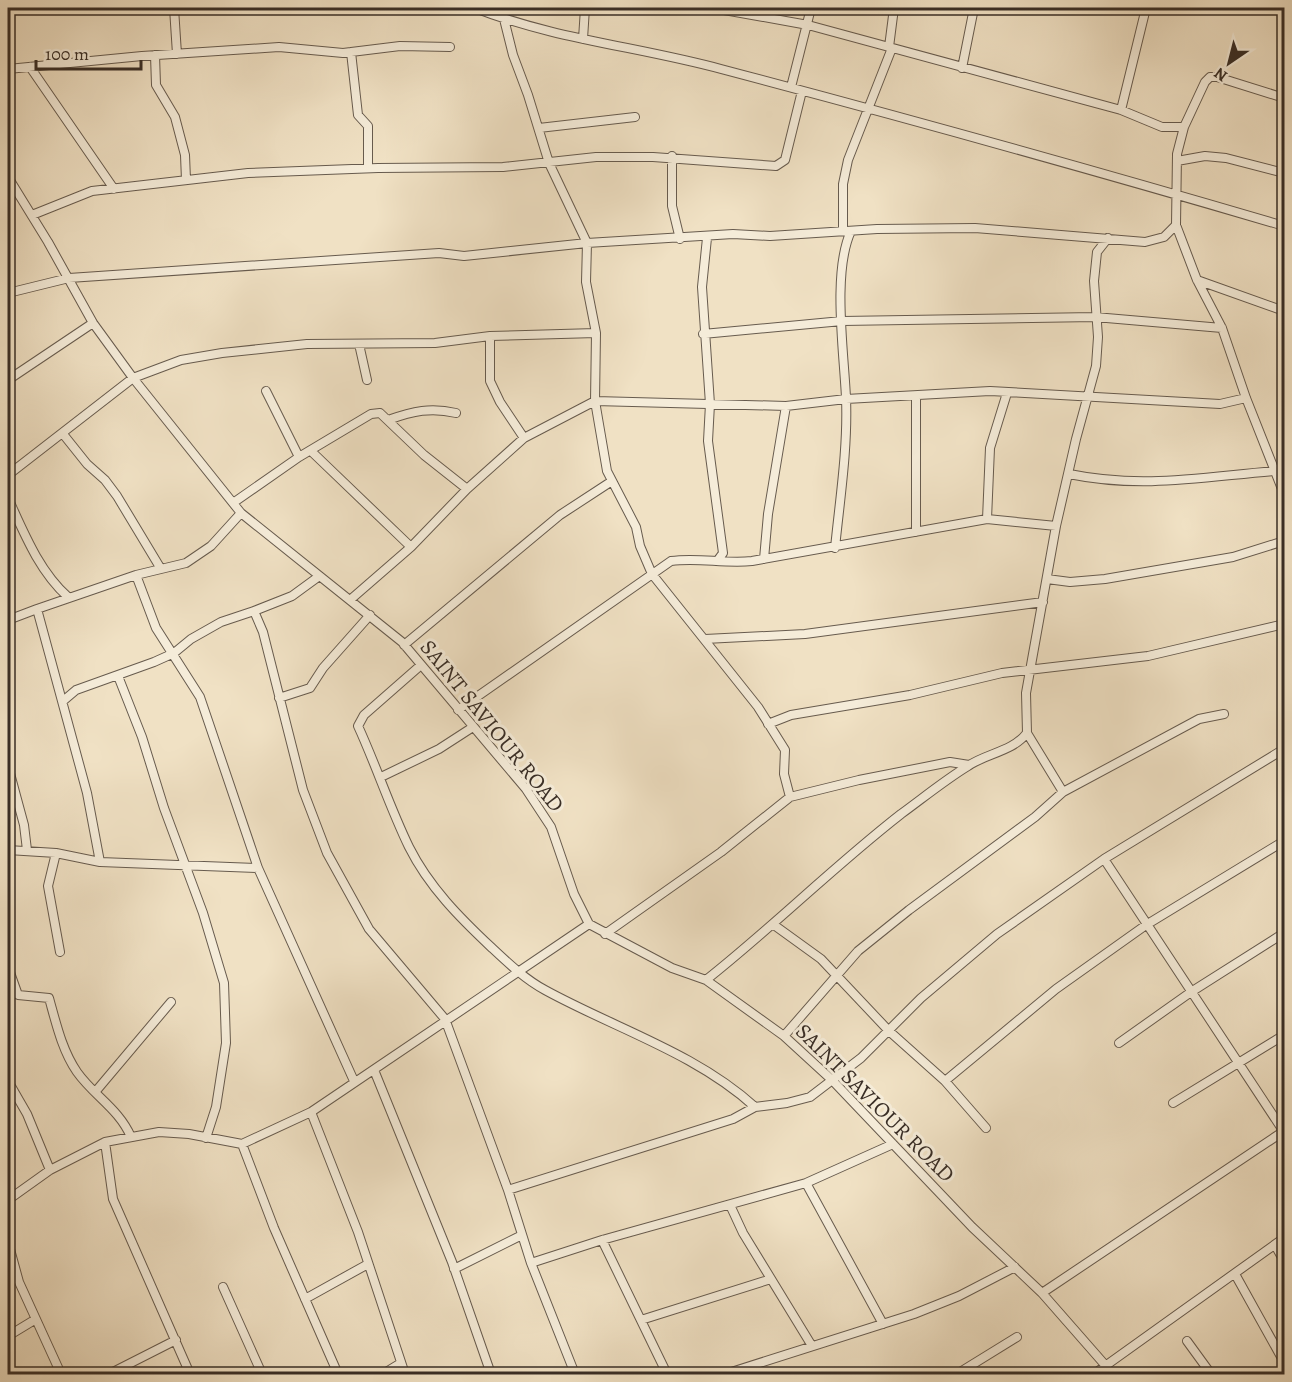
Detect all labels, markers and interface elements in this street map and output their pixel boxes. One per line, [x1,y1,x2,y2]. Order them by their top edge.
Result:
scale bar [36,33,141,71]
north arrow [1199,33,1259,93]
text: 100 m [45,42,89,66]
text: N [1210,62,1232,87]
street label: SAINT SAVIOUR ROAD [413,634,571,818]
street label: SAINT SAVIOUR ROAD [789,1017,961,1189]

